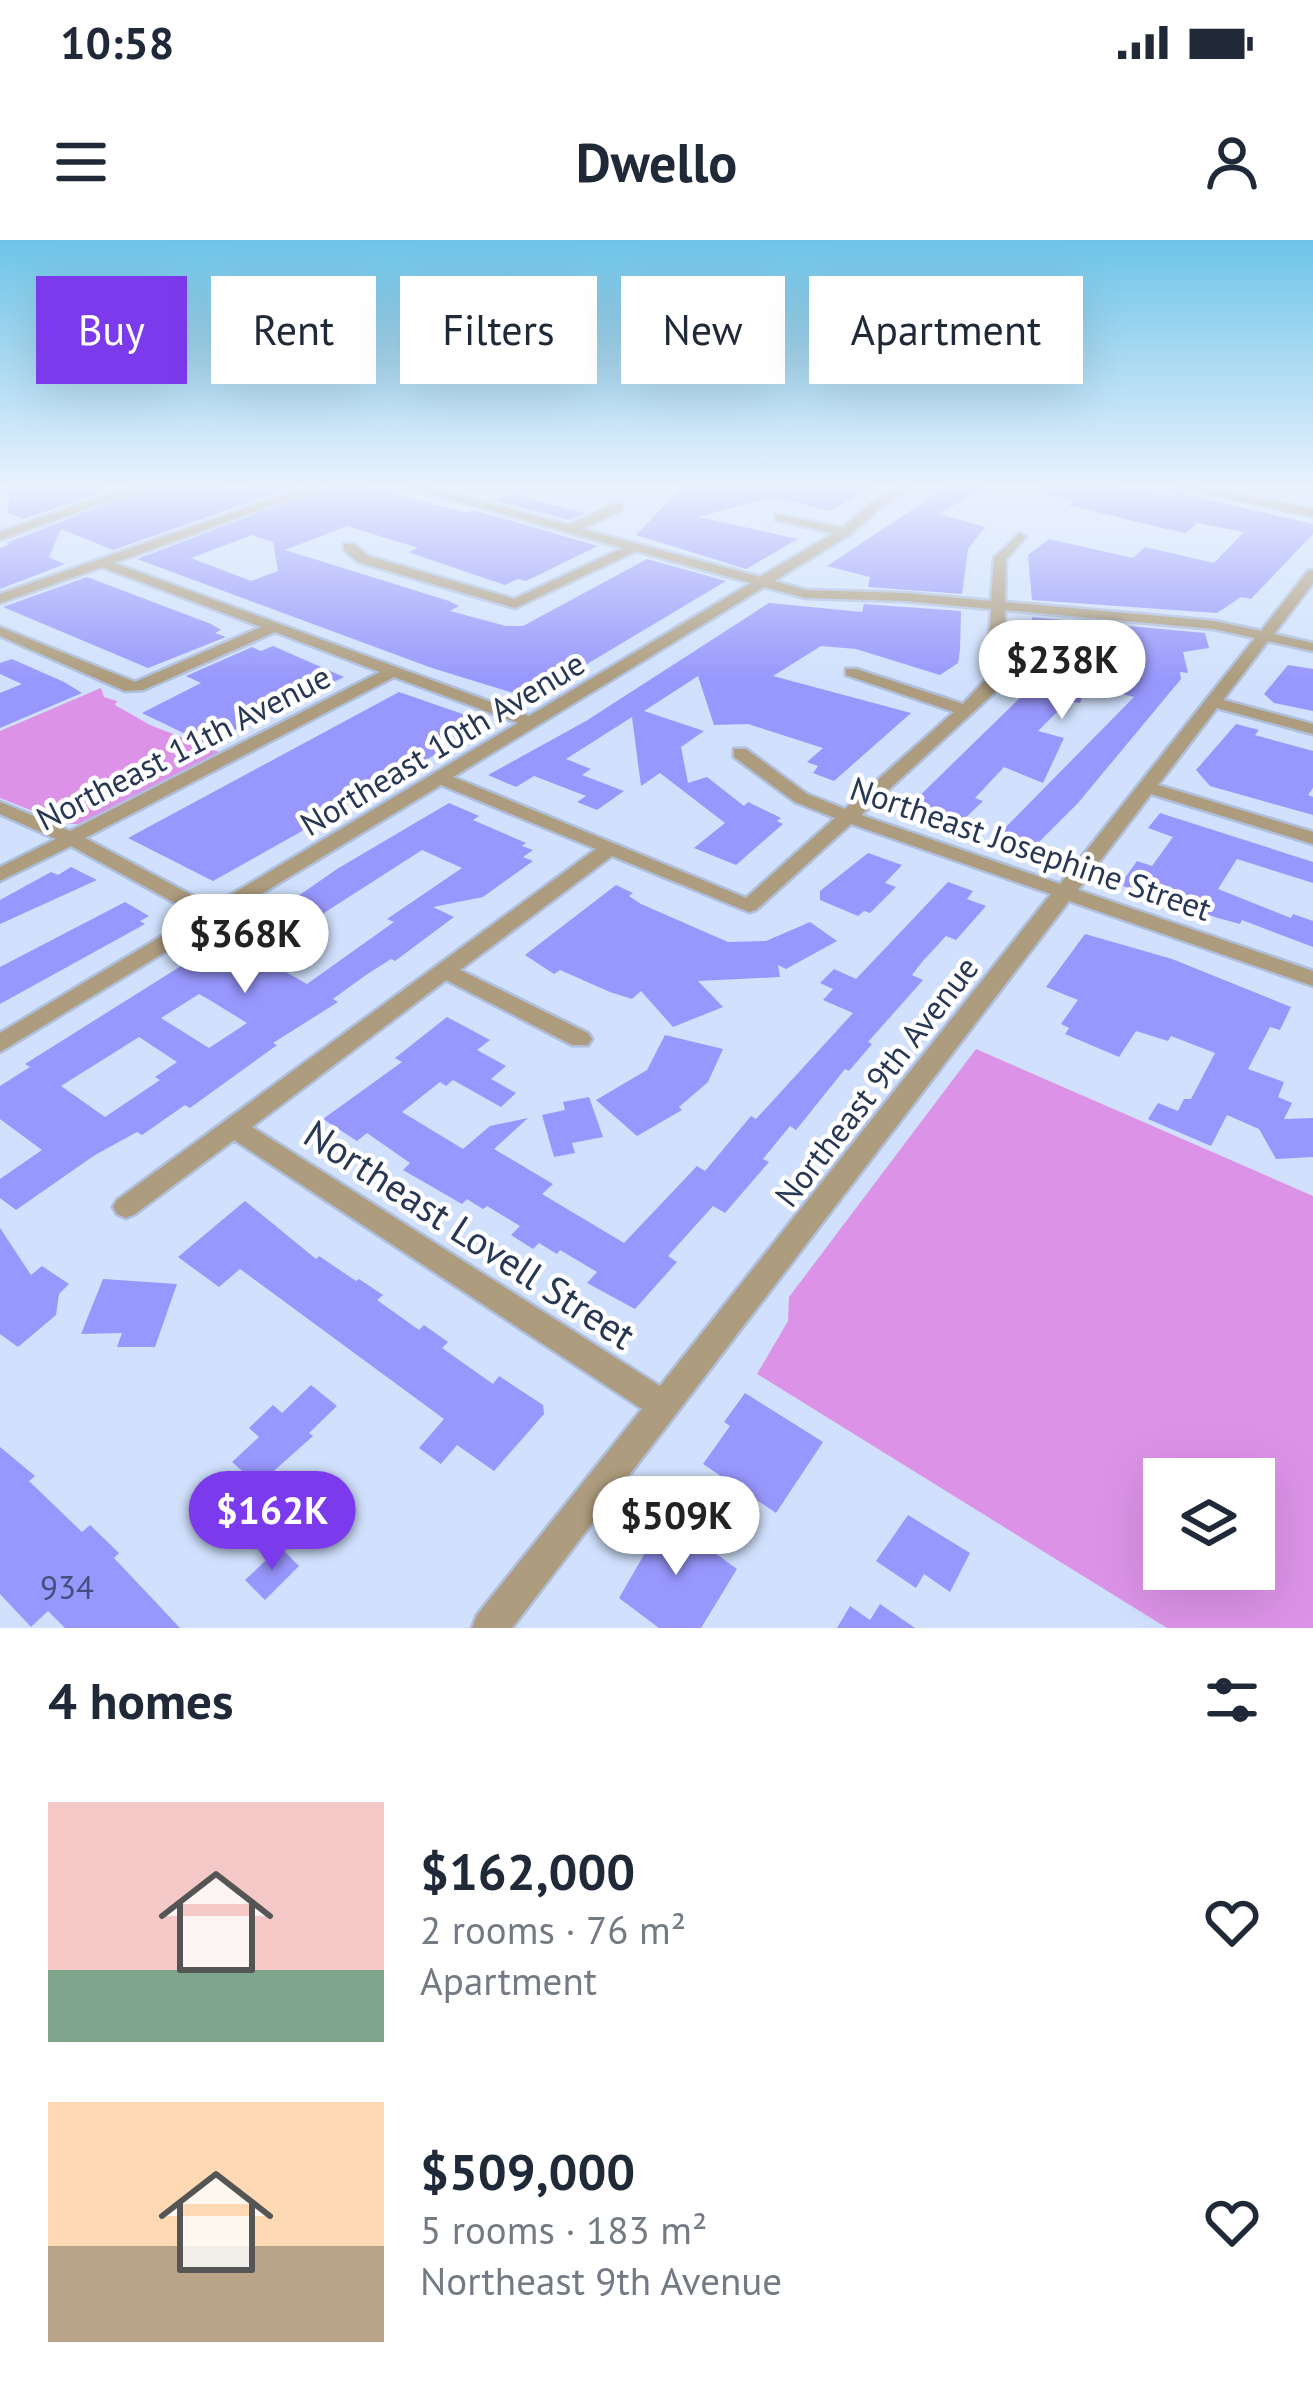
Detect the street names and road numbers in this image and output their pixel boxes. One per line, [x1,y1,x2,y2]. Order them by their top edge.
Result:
street label: Northeast 10th Avenue [292,641,592,845]
street label: Northeast 11th Avenue [29,654,337,840]
street label: Northeast Josephine Street [845,766,1217,930]
street label: Northeast 9th Avenue [765,947,987,1215]
street label: Northeast Lovell Street [295,1108,645,1360]

